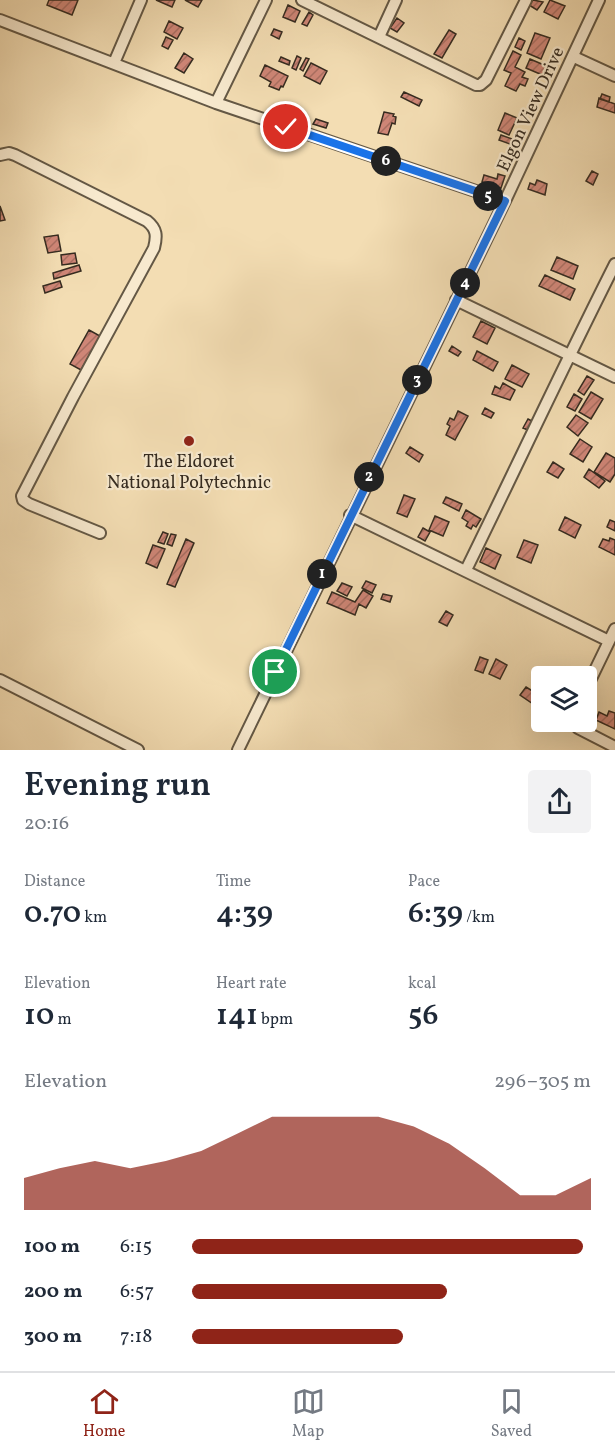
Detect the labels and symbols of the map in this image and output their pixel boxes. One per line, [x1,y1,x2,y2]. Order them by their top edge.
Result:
street label: Elgon View Drive [492,43,571,176]
pin [260,101,311,152]
pin: 6 [371,146,401,176]
pin: 5 [473,181,503,211]
pin: 4 [450,268,480,298]
pin: 3 [402,365,432,395]
marker: The Eldoret National Polytechnic [182,434,196,448]
place label: The Eldoret National Polytechnic [107,450,271,496]
pin: 2 [354,462,384,492]
pin: 1 [307,559,337,589]
pin [249,646,300,697]

